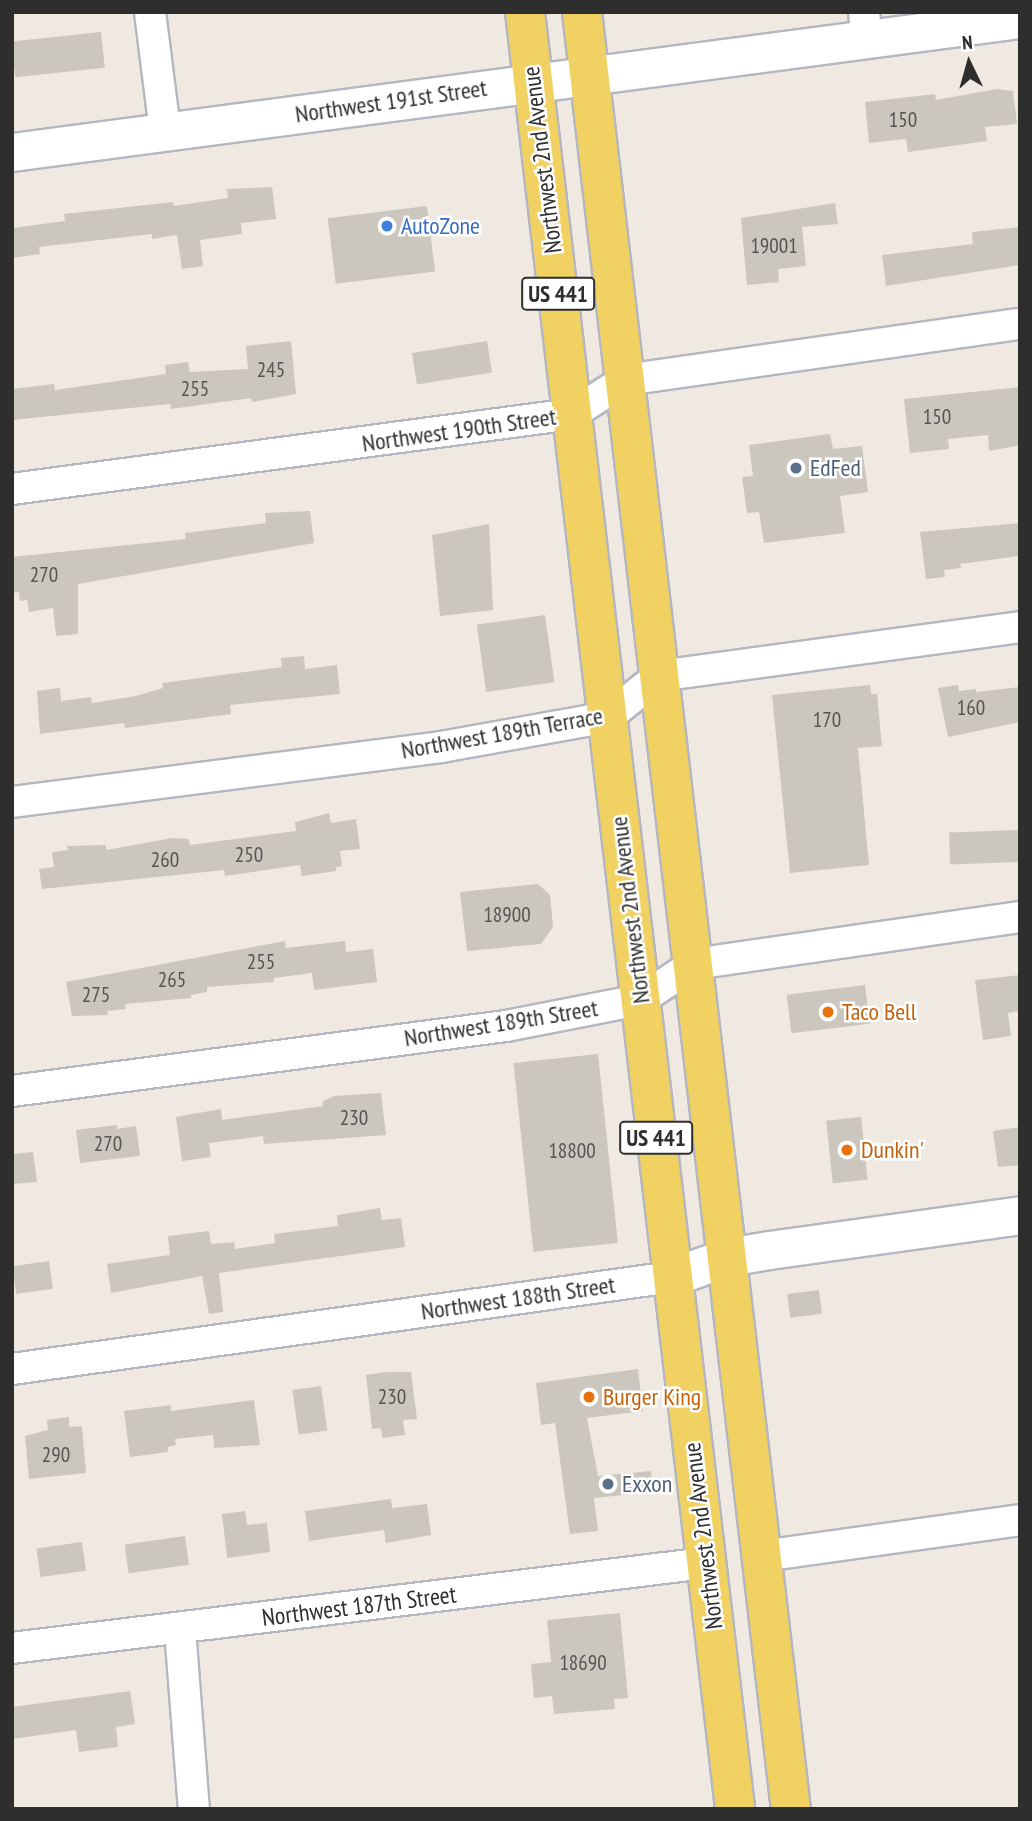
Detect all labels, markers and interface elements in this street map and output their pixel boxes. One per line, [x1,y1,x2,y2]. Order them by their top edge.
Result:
north arrow [934,28,1004,98]
text: N [961,30,973,54]
street label: Northwest 2nd Avenue [516,65,568,255]
street label: Northwest 191st Street [293,73,489,129]
house number: 150 [889,107,917,133]
place label: AutoZone [401,212,480,240]
marker: AutoZone [379,218,395,234]
house number: 19001 [750,233,798,259]
road number: US 441 [520,274,596,314]
house number: 245 [257,357,285,383]
house number: 255 [181,376,209,402]
street label: Northwest 190th Street [360,402,558,458]
house number: 150 [923,404,951,430]
place label: EdFed [810,454,861,482]
marker: EdFed [788,460,804,476]
house number: 270 [30,562,58,588]
house number: 160 [957,695,985,721]
street label: Northwest 189th Terrace [399,701,605,765]
house number: 170 [813,707,841,733]
street label: Northwest 2nd Avenue [604,815,656,1005]
house number: 250 [235,842,263,868]
house number: 260 [151,847,179,873]
house number: 18900 [483,902,531,928]
house number: 255 [247,949,275,975]
house number: 265 [158,967,186,993]
house number: 275 [82,982,110,1008]
street label: Northwest 189th Street [402,993,600,1053]
place label: Taco Bell [842,998,916,1026]
marker: Taco Bell [820,1004,836,1020]
house number: 230 [340,1105,368,1131]
road number: US 441 [618,1119,694,1158]
house number: 270 [94,1131,122,1157]
place label: Dunkin' [861,1136,924,1164]
house number: 18800 [548,1138,596,1164]
marker: Dunkin' [839,1142,855,1158]
street label: Northwest 188th Street [419,1270,617,1326]
place label: Burger King [603,1383,701,1411]
house number: 230 [378,1384,406,1410]
marker: Burger King [581,1389,597,1405]
street label: Northwest 2nd Avenue [677,1441,729,1631]
house number: 290 [42,1442,70,1468]
place label: Exxon [622,1470,672,1498]
marker: Exxon [600,1476,616,1492]
street label: Northwest 187th Street [260,1580,458,1632]
house number: 18690 [559,1650,607,1676]

